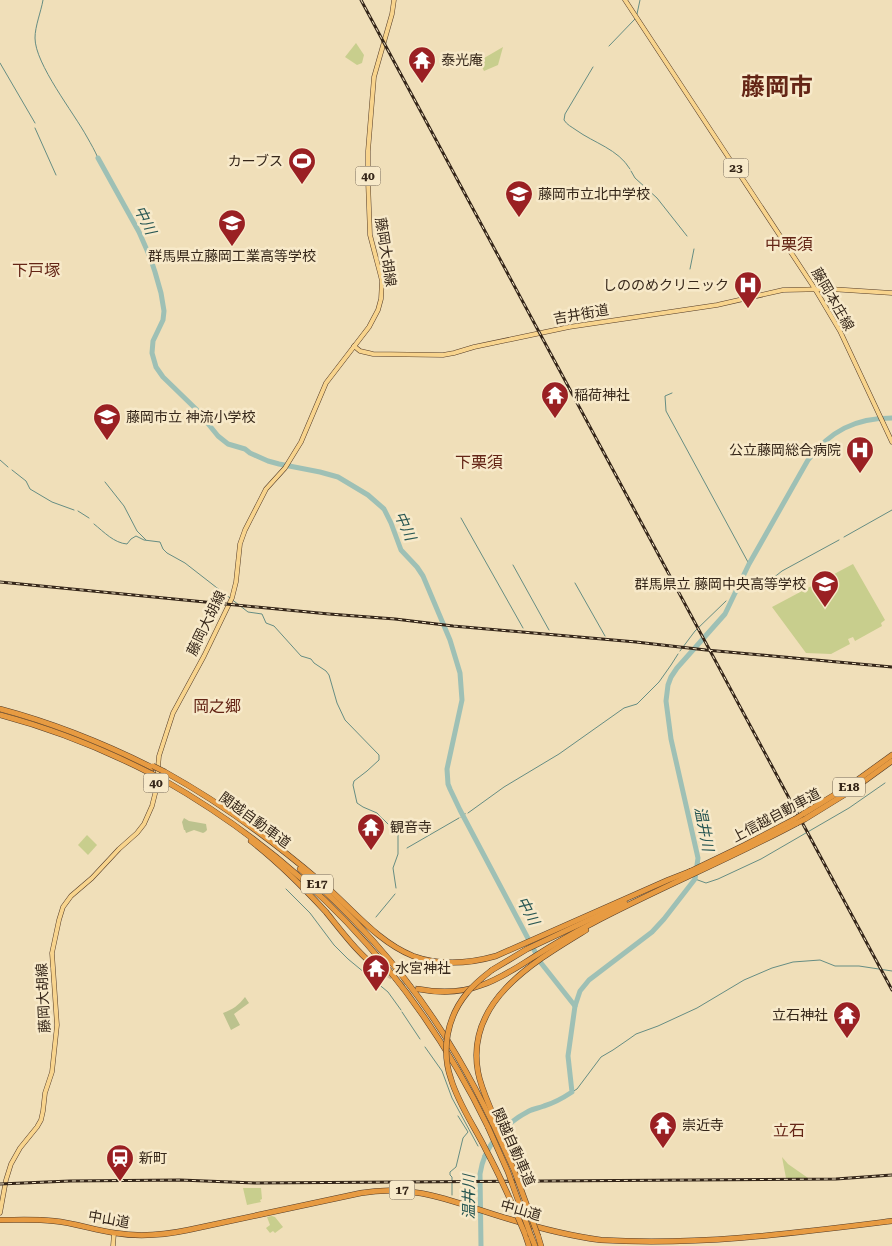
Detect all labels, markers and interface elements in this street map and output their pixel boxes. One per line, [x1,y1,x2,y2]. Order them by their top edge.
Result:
temple icon: 泰光庵 [407,45,437,84]
place label: 泰光庵 [441,52,483,68]
district label: 藤岡市 [741,73,813,101]
sports icon: カーブス [287,146,317,185]
place label: カーブス [228,153,283,169]
road number: 23 [724,158,748,178]
road number: 40 [356,167,380,186]
school or university icon: 藤岡市立北中学校 [504,179,534,218]
place label: 藤岡市立北中学校 [538,186,650,202]
water label: 中川 [130,203,161,239]
school or university icon: 群馬県立藤岡工業高等学校 [217,208,247,247]
street label: 藤岡大胡線 [373,216,399,288]
district label: 中栗須 [765,235,813,254]
place label: 群馬県立藤岡工業高等学校 [148,248,316,264]
district label: 下戸塚 [12,261,60,280]
street label: 藤岡本庄線 [809,265,857,333]
hospital icon: しののめクリニック [733,270,763,309]
place label: しののめクリニック [603,277,729,293]
street label: 吉井街道 [552,301,610,327]
temple icon: 稲荷神社 [540,380,570,419]
place label: 稲荷神社 [574,387,630,403]
school or university icon: 藤岡市立 神流小学校 [92,402,122,441]
place label: 藤岡市立 神流小学校 [126,409,256,425]
hospital icon: 公立藤岡総合病院 [845,435,875,474]
place label: 公立藤岡総合病院 [729,442,841,458]
district label: 下栗須 [455,453,503,472]
water label: 中川 [391,509,420,545]
school or university icon: 群馬県立 藤岡中央高等学校 [810,569,840,608]
place label: 群馬県立 藤岡中央高等学校 [634,576,806,592]
street label: 藤岡大胡線 [183,588,229,658]
district label: 岡之郷 [193,697,241,716]
road number: 40 [144,774,168,792]
road number: E18 [833,778,865,796]
street label: 上信越自動車道 [729,785,823,845]
street label: 関越自動車道 [216,789,294,851]
water label: 温井川 [691,805,718,855]
temple icon: 観音寺 [356,812,386,851]
place label: 観音寺 [390,819,432,835]
road number: E17 [301,874,333,894]
water label: 中川 [513,894,544,930]
temple icon: 水宮神社 [361,953,391,992]
place label: 水宮神社 [395,960,451,976]
street label: 藤岡大胡線 [33,963,53,1033]
temple icon: 立石神社 [832,1000,862,1039]
place label: 立石神社 [772,1007,828,1023]
street label: 関越自動車道 [490,1105,538,1189]
temple icon: 崇近寺 [648,1110,678,1149]
place label: 崇近寺 [682,1117,724,1133]
district label: 立石 [773,1121,805,1140]
station icon: 新町 [105,1143,135,1182]
place label: 新町 [139,1150,167,1166]
water label: 温井川 [460,1173,478,1220]
road number: 17 [390,1180,414,1200]
street label: 中山道 [499,1197,543,1223]
street label: 中山道 [87,1207,131,1231]

